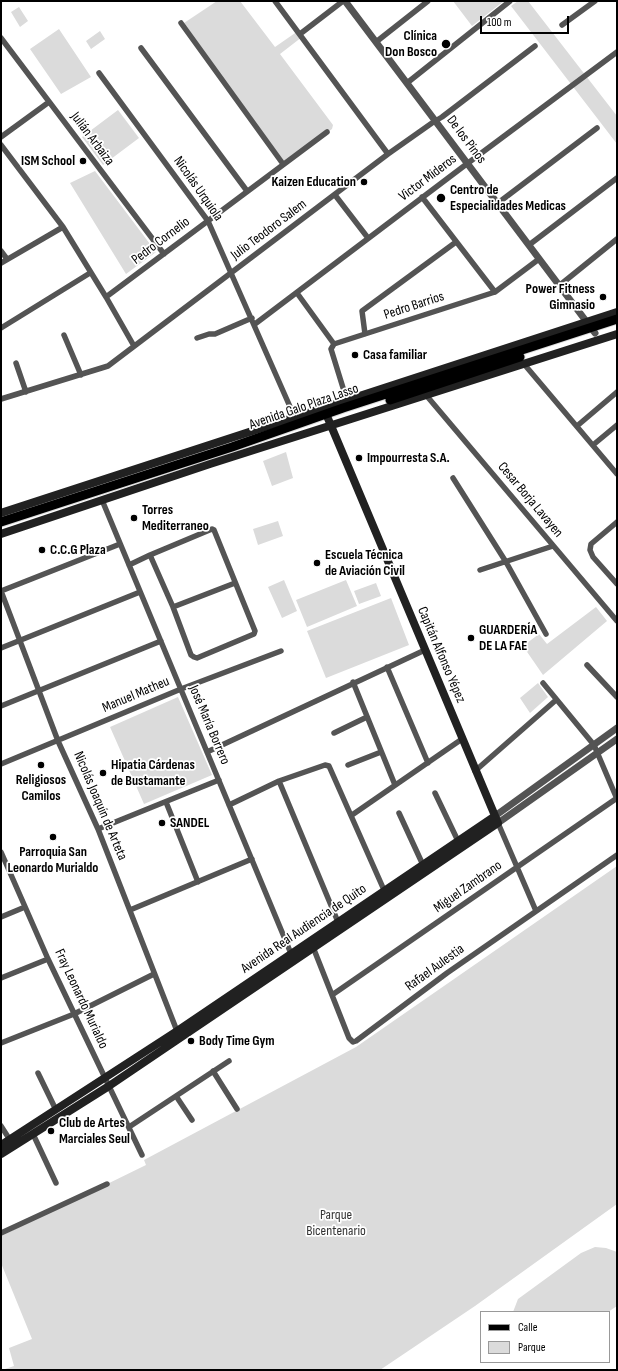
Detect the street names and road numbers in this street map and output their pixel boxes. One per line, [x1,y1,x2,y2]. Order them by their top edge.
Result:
street label: Julián Arbaiza [67,109,117,169]
street label: De los Pinos [443,113,489,167]
street label: Victor Mideros [396,151,460,205]
street label: Nicolás Urquiola [170,153,226,225]
street label: Julio Teodoro Salem [228,196,310,264]
street label: Pedro Cornelio [129,214,193,268]
street label: Pedro Barrios [382,288,446,324]
street label: Avenida Galo Plaza Lasso [247,380,361,434]
street label: Cesar Borja Lavayen [494,459,566,541]
street label: Capitán Alfonso Yépez [413,604,469,706]
street label: Manuel Matheu [100,673,172,717]
street label: José María Borrero [185,683,233,767]
street label: Nicolás Joaquín de Arteta [70,749,130,863]
street label: Miguel Zambrano [431,857,505,917]
street label: Avenida Real Audiencia de Quito [238,881,370,977]
street label: Rafael Aulestia [402,941,468,995]
street label: Fray Leonardo Murialdo [51,947,111,1051]

